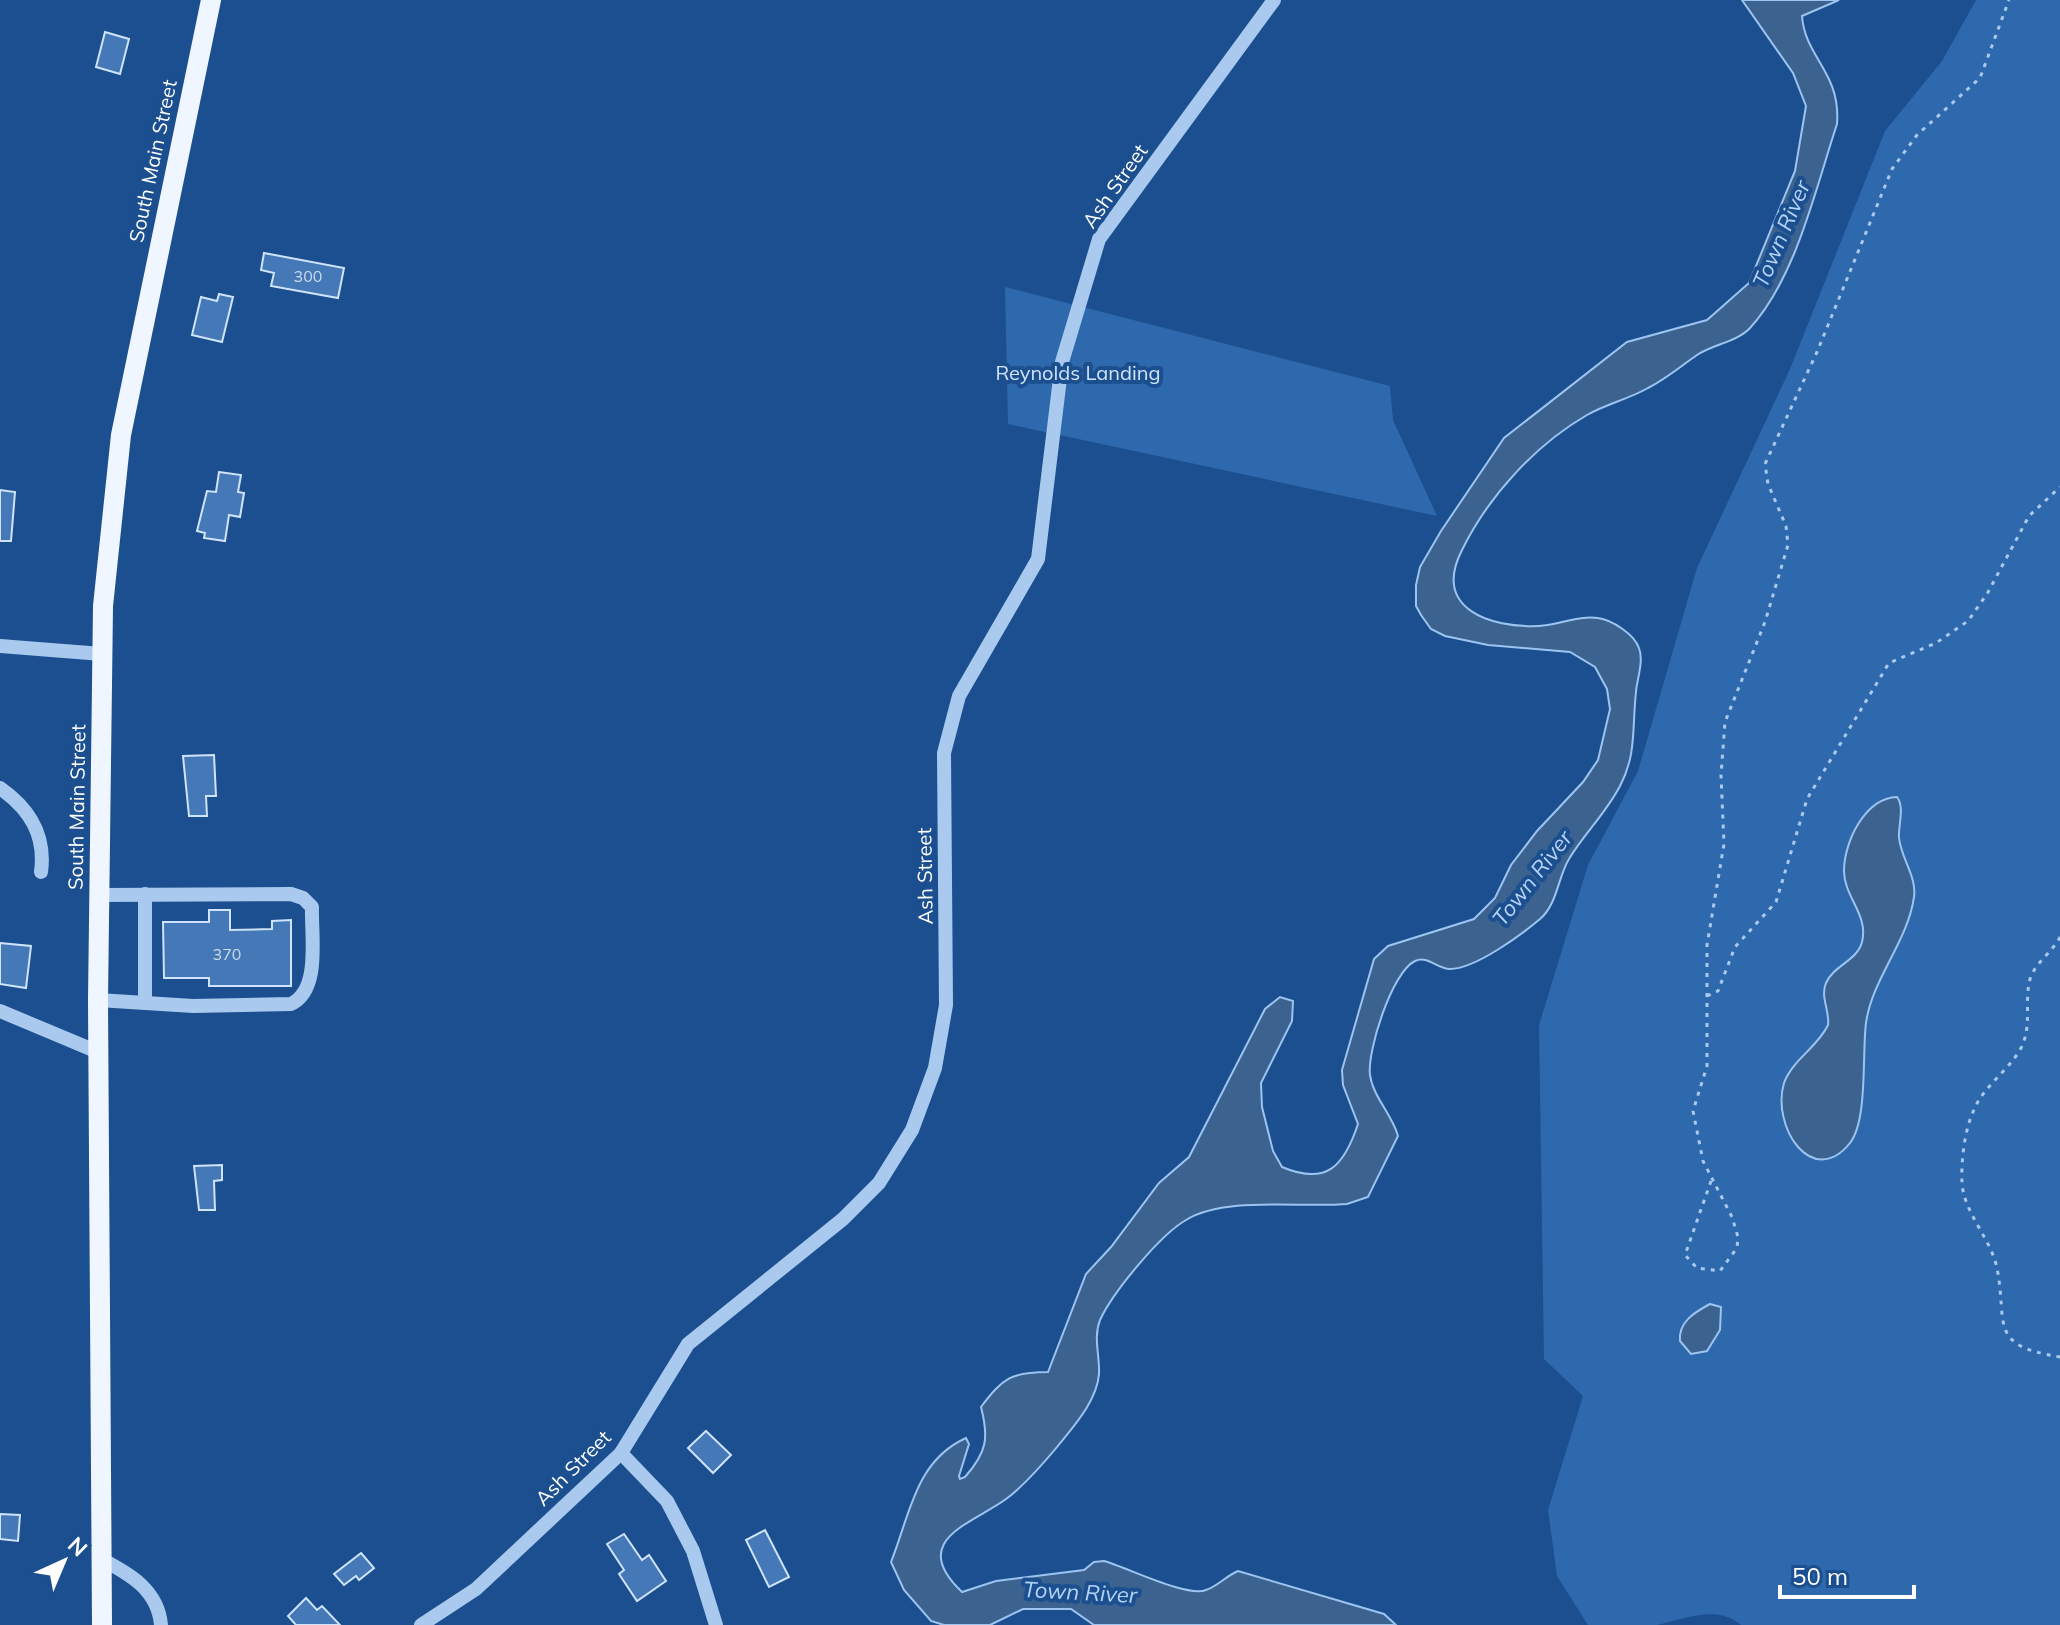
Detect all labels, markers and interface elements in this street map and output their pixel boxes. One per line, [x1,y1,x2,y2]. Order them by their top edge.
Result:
street label: South Main Street [123,77,182,244]
street label: Ash Street [1077,139,1153,233]
water label: Town River [1746,175,1816,292]
house number: 300 [294,266,322,286]
park label: Reynolds Landing [995,360,1161,385]
street label: South Main Street [63,724,90,890]
water label: Town River [1486,824,1579,931]
street label: Ash Street [911,827,938,925]
house number: 370 [213,944,241,964]
street label: Ash Street [530,1425,616,1511]
north arrow [24,1521,104,1601]
text: N [62,1531,94,1562]
scale bar [1780,1549,1914,1599]
text: 50 m [1792,1561,1848,1591]
water label: Town River [1022,1575,1139,1609]

